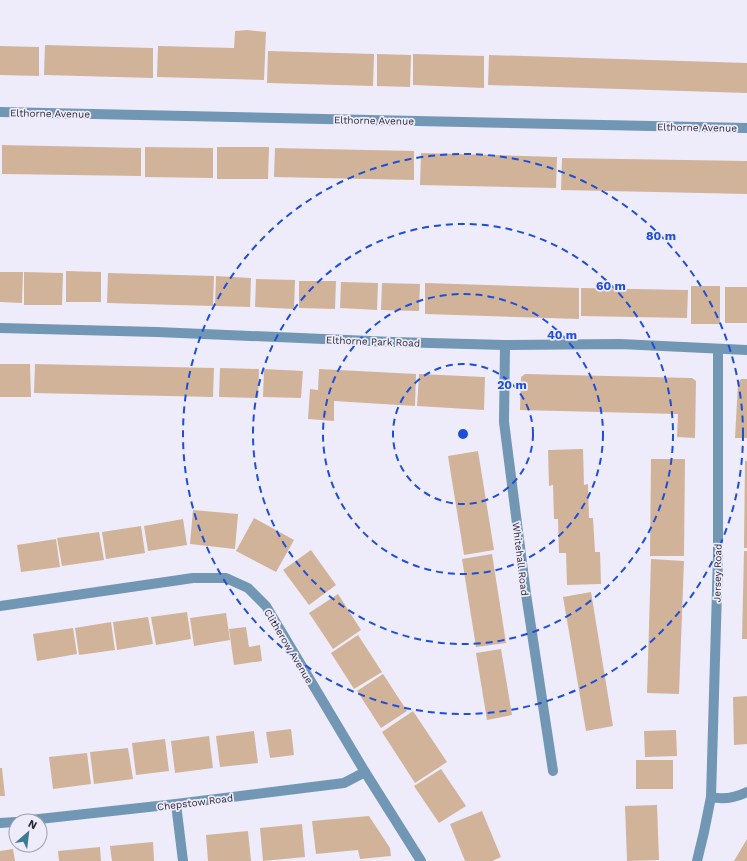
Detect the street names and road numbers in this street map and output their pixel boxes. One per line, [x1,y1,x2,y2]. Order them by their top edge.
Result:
street label: Elthorne Avenue [10,107,90,120]
street label: Elthorne Avenue [334,114,414,127]
street label: Elthorne Avenue [657,121,737,134]
street label: Elthorne Park Road [326,334,420,349]
street label: Whitehall Road [511,522,530,596]
street label: Jersey Road [711,544,724,602]
street label: Clitherow Avenue [262,607,315,686]
street label: Chepstow Road [156,792,234,813]

